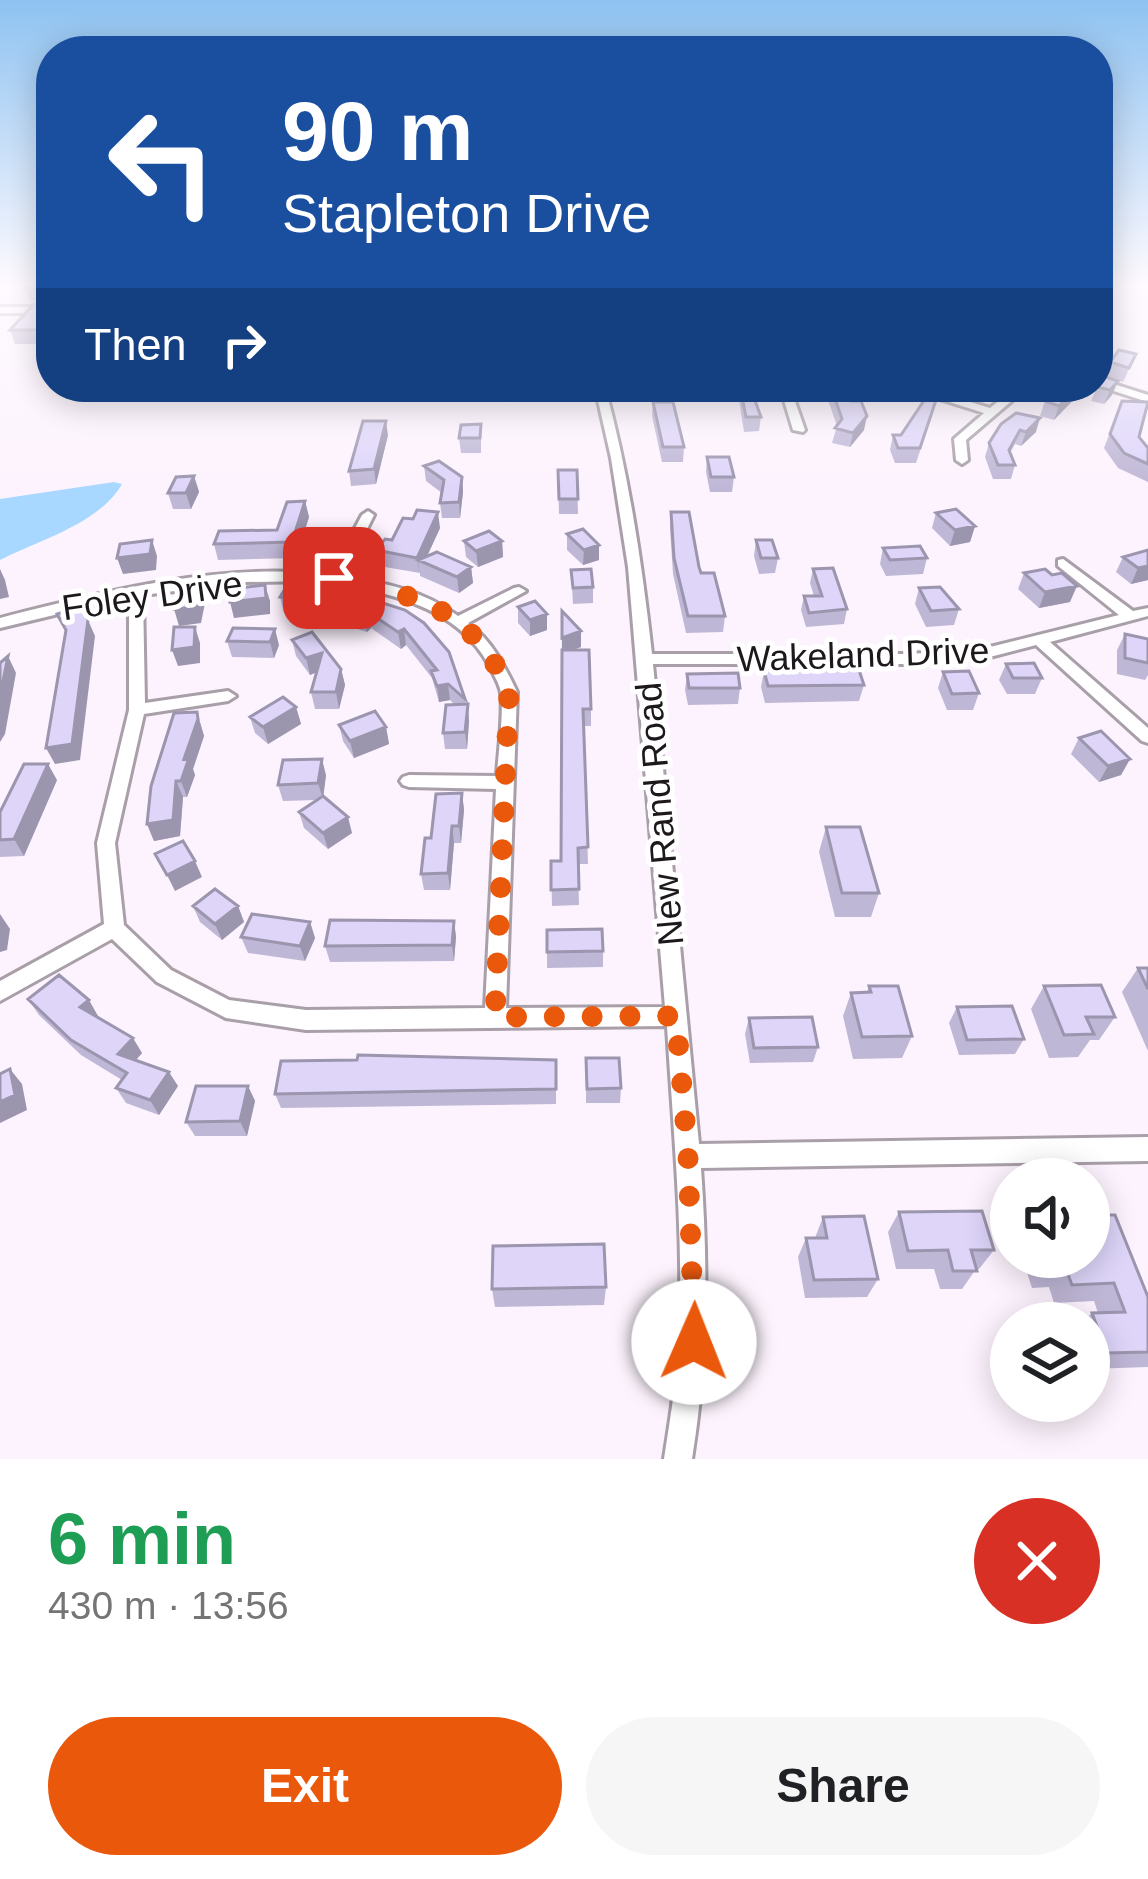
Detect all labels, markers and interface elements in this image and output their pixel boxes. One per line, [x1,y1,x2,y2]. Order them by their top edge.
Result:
icon: left [84,84,240,240]
text: 90 m [282,84,473,178]
text: Stapleton Drive [282,183,651,243]
icon: right [211,312,277,378]
text: Then [84,319,187,370]
pin [283,527,385,629]
icon: arrive [301,545,367,611]
street label: Foley Drive [59,563,245,628]
street label: Wakeland Drive [736,630,990,679]
street label: New Rand Road [628,681,691,947]
map controls [990,1158,1110,1422]
button: sound [990,1158,1110,1278]
position arrow [631,1279,757,1405]
button: layers [990,1302,1110,1422]
button: close [974,1498,1100,1624]
text: 6 min [48,1499,236,1579]
text: 430 m · 13:56 [48,1584,289,1627]
button: Exit [48,1717,562,1855]
button: Share [586,1717,1100,1855]

